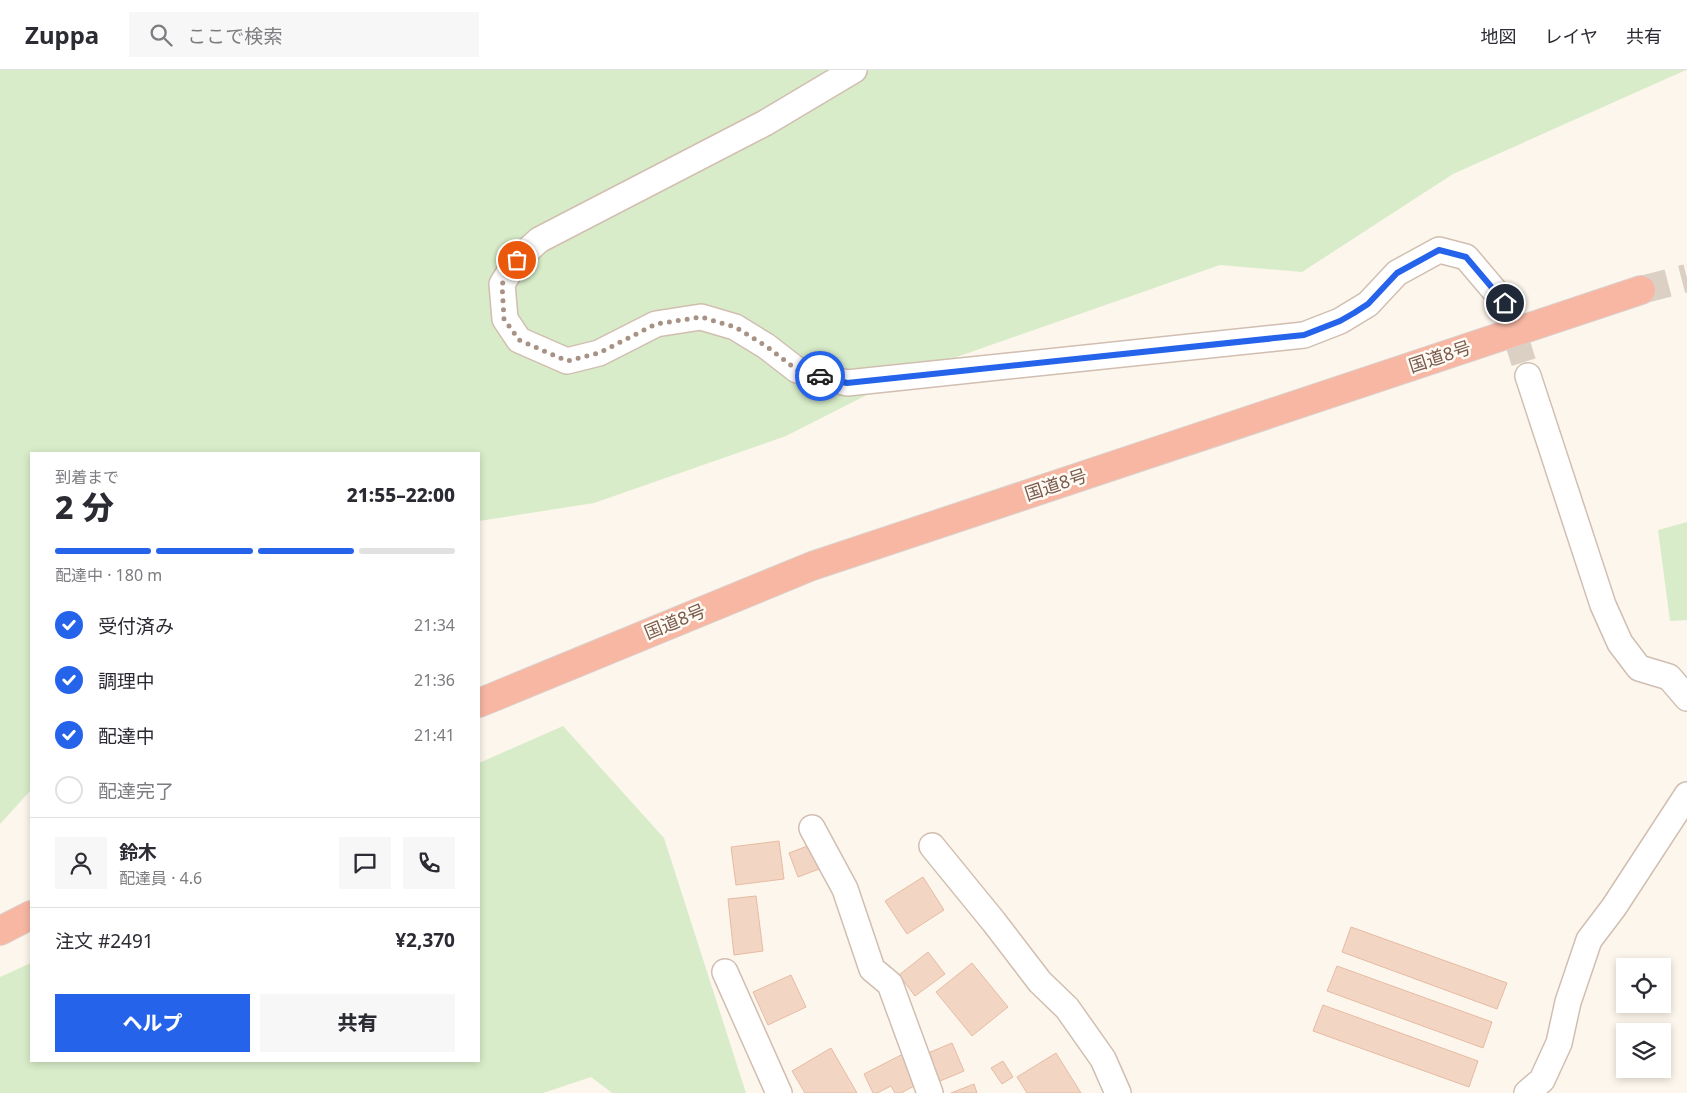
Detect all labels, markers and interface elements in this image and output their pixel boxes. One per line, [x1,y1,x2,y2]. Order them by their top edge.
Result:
search box [129,12,479,57]
text: Zuppa [25,18,99,51]
icon: search [147,21,175,49]
text: ここで検索 [187,23,282,49]
text: 地図 [1481,24,1517,48]
text: レイヤ [1545,24,1598,48]
text: 共有 [1626,24,1662,48]
pin [496,239,538,281]
icon: bag [503,246,531,274]
pin [1484,282,1526,324]
icon: home [1491,289,1519,317]
street label: 国道8号 [1405,335,1474,377]
courier [795,351,845,401]
icon: car [806,362,834,390]
street label: 国道8号 [1021,463,1090,505]
text: 到着まで [55,466,119,488]
text: 21:55–22:00 [347,482,455,508]
text: 2 分 [55,485,114,528]
text: 配達中 · 180 m [55,564,162,586]
street label: 国道8号 [640,598,709,644]
icon: check [55,611,83,639]
text: 受付済み [98,613,174,639]
text: 21:34 [414,614,455,636]
icon: check [55,666,83,694]
text: 調理中 [98,668,155,694]
text: 21:36 [414,669,455,691]
icon: check [55,721,83,749]
text: 配達中 [98,723,155,749]
text: 21:41 [414,724,455,746]
text: 配達完了 [98,778,174,804]
button: person [55,837,107,889]
button: chat [339,837,391,889]
button: phone [403,837,455,889]
text: 鈴木 [119,839,157,865]
text: 配達員 · 4.6 [119,867,202,889]
text: ¥2,370 [395,927,455,953]
text: 注文 #2491 [55,928,154,954]
map controls [1616,958,1671,1078]
button: locate [1616,958,1671,1013]
button: ヘルプ [55,994,250,1052]
button: 共有 [260,994,455,1052]
button: layers [1616,1023,1671,1078]

